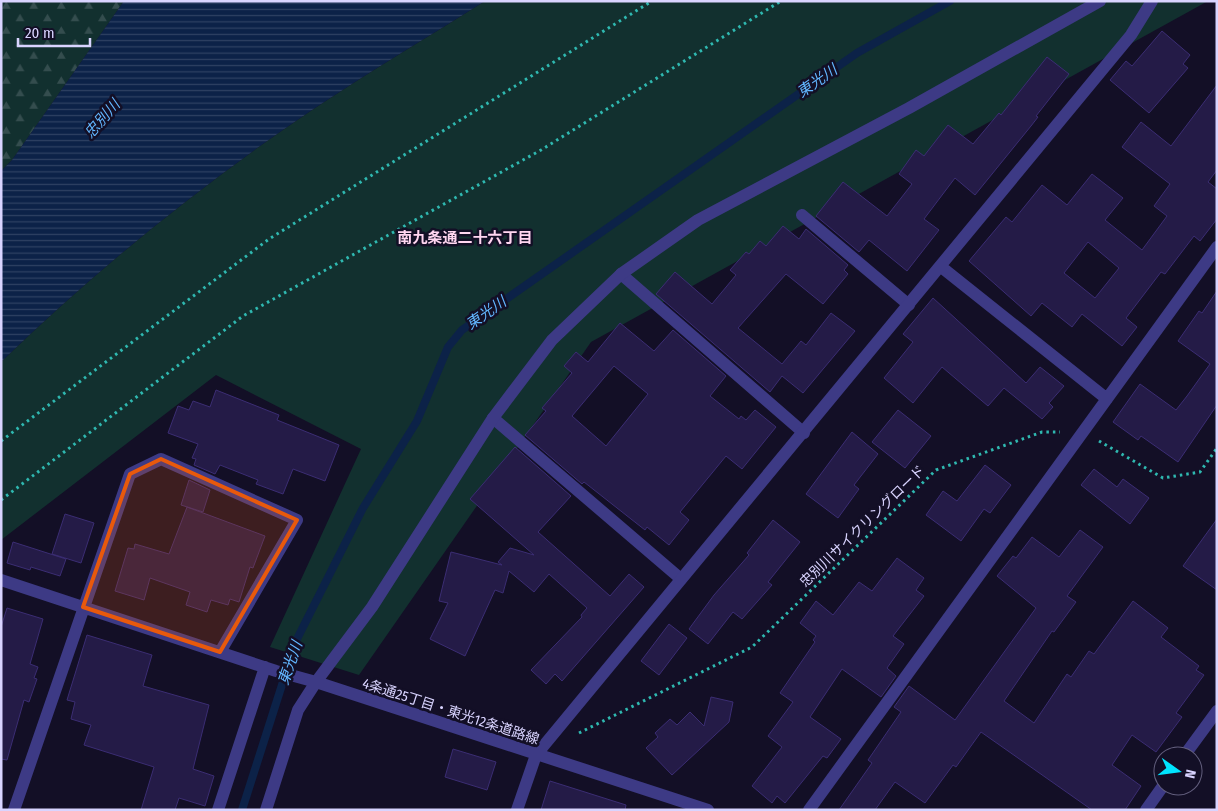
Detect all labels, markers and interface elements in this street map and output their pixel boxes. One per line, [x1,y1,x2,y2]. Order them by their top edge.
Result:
scale bar [18,15,90,47]
text: 20 m [25,24,55,42]
water label: 東光川 [793,60,842,101]
water label: 忠別川 [80,95,125,142]
district label: 南九条通二十六丁目 [397,229,533,247]
water label: 東光川 [462,292,511,333]
street label: 忠別川サイクリングロード [796,462,929,591]
water label: 東光川 [274,637,306,687]
street label: 4条通25丁目・東光12条道路線 [360,675,541,748]
north arrow [1153,746,1203,796]
text: N [1181,768,1199,780]

